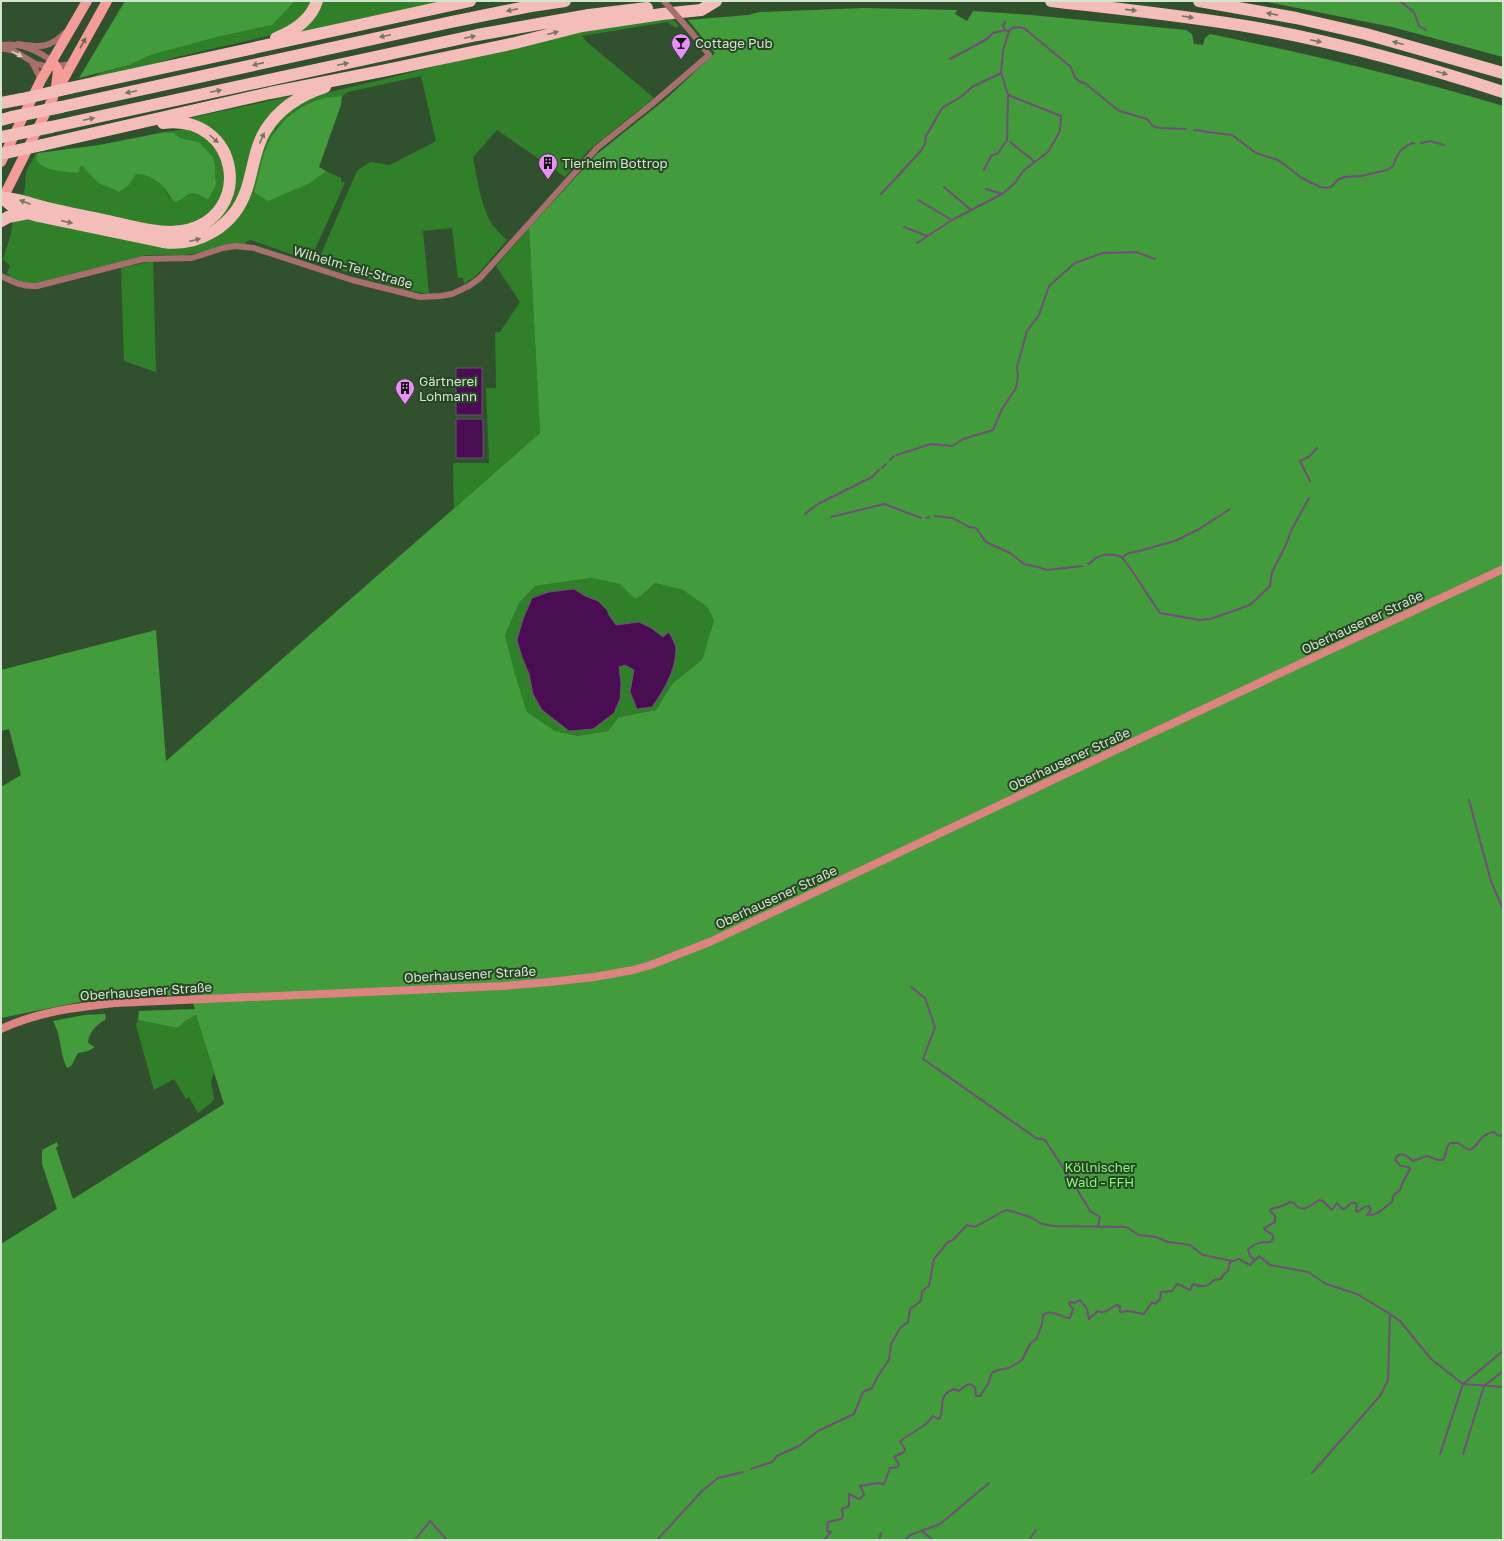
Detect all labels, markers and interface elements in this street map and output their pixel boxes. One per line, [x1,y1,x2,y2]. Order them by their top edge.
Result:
one-way arrow [506,7,519,13]
one-way arrow [1125,7,1137,13]
one-way arrow [1265,10,1278,16]
one-way arrow [1182,14,1194,20]
one-way arrow [548,30,560,36]
bar icon: Cottage Pub [670,32,692,60]
one-way arrow [464,33,476,39]
one-way arrow [379,34,391,40]
place label: Cottage Pub [695,35,772,51]
one-way arrow [80,37,87,48]
one-way arrow [1310,38,1322,44]
one-way arrow [1392,40,1404,46]
one-way arrow [11,50,23,57]
one-way arrow [337,60,349,66]
one-way arrow [252,61,264,67]
one-way arrow [1436,70,1448,76]
one-way arrow [210,88,222,94]
one-way arrow [125,89,137,95]
one-way arrow [83,115,95,121]
one-way arrow [259,132,265,143]
one-way arrow [209,135,220,144]
building icon: Tierheim Bottrop [537,152,559,180]
place label: Tierheim Bottrop [562,155,667,171]
one-way arrow [19,198,31,204]
one-way arrow [61,220,73,226]
one-way arrow [188,236,201,242]
street label: Wilhelm-Tell-Straße [291,242,415,292]
place label: Gärtnerei Lohmann [419,373,478,404]
building icon: Gärtnerei Lohmann [394,377,416,405]
street label: Oberhausener Straße [1299,587,1425,657]
street label: Oberhausener Straße [1006,724,1132,794]
street label: Oberhausener Straße [713,862,839,932]
street label: Oberhausener Straße [404,963,536,985]
street label: Oberhausener Straße [79,978,213,1004]
park label: Köllnischer Wald - FFH [1065,1159,1135,1190]

